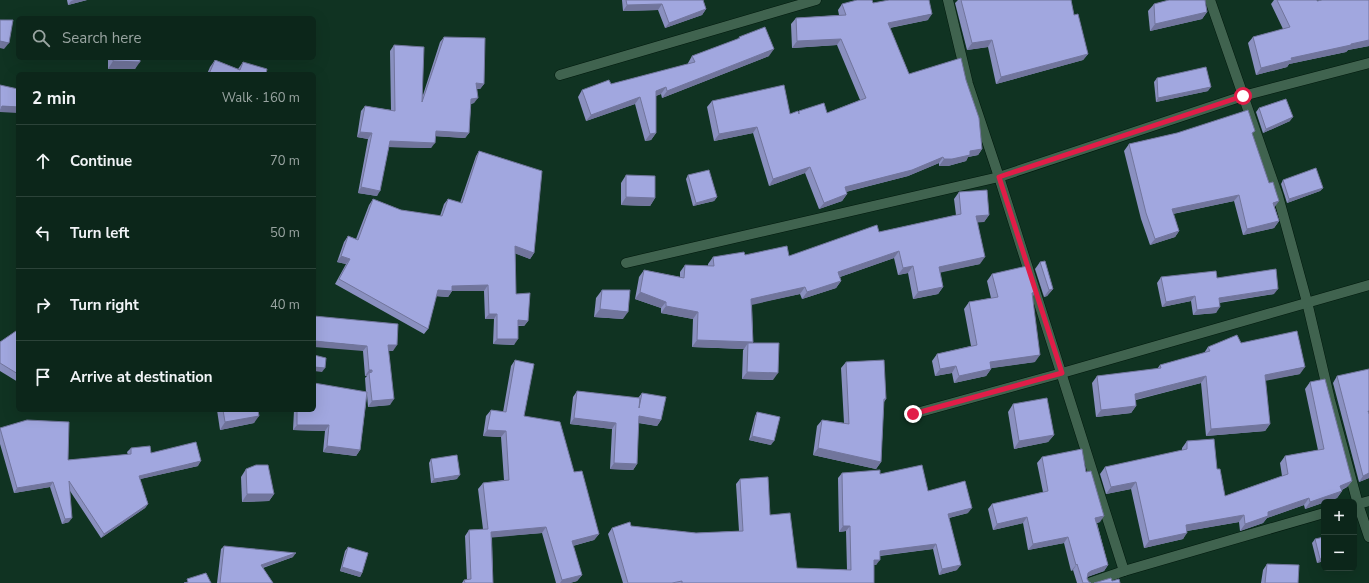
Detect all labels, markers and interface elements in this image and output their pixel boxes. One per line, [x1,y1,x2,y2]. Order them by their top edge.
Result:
search box [16,16,316,60]
icon: search [30,27,52,49]
text: Search here [62,28,142,48]
text: 2 min [32,87,76,110]
route start [1234,87,1252,105]
text: Walk · 160 m [222,89,300,107]
icon: ahead [32,150,54,172]
text: Continue [70,151,132,171]
text: 70 m [270,152,300,170]
icon: left [32,222,54,244]
text: Turn left [70,223,129,243]
text: 50 m [270,224,300,242]
icon: right [32,294,54,316]
text: Turn right [70,295,139,315]
text: 40 m [270,296,300,314]
icon: arrive [32,366,54,388]
text: Arrive at destination [70,367,213,387]
route end [904,405,922,423]
map controls [1321,499,1357,571]
button: + [1321,499,1357,535]
button: − [1321,535,1357,571]

